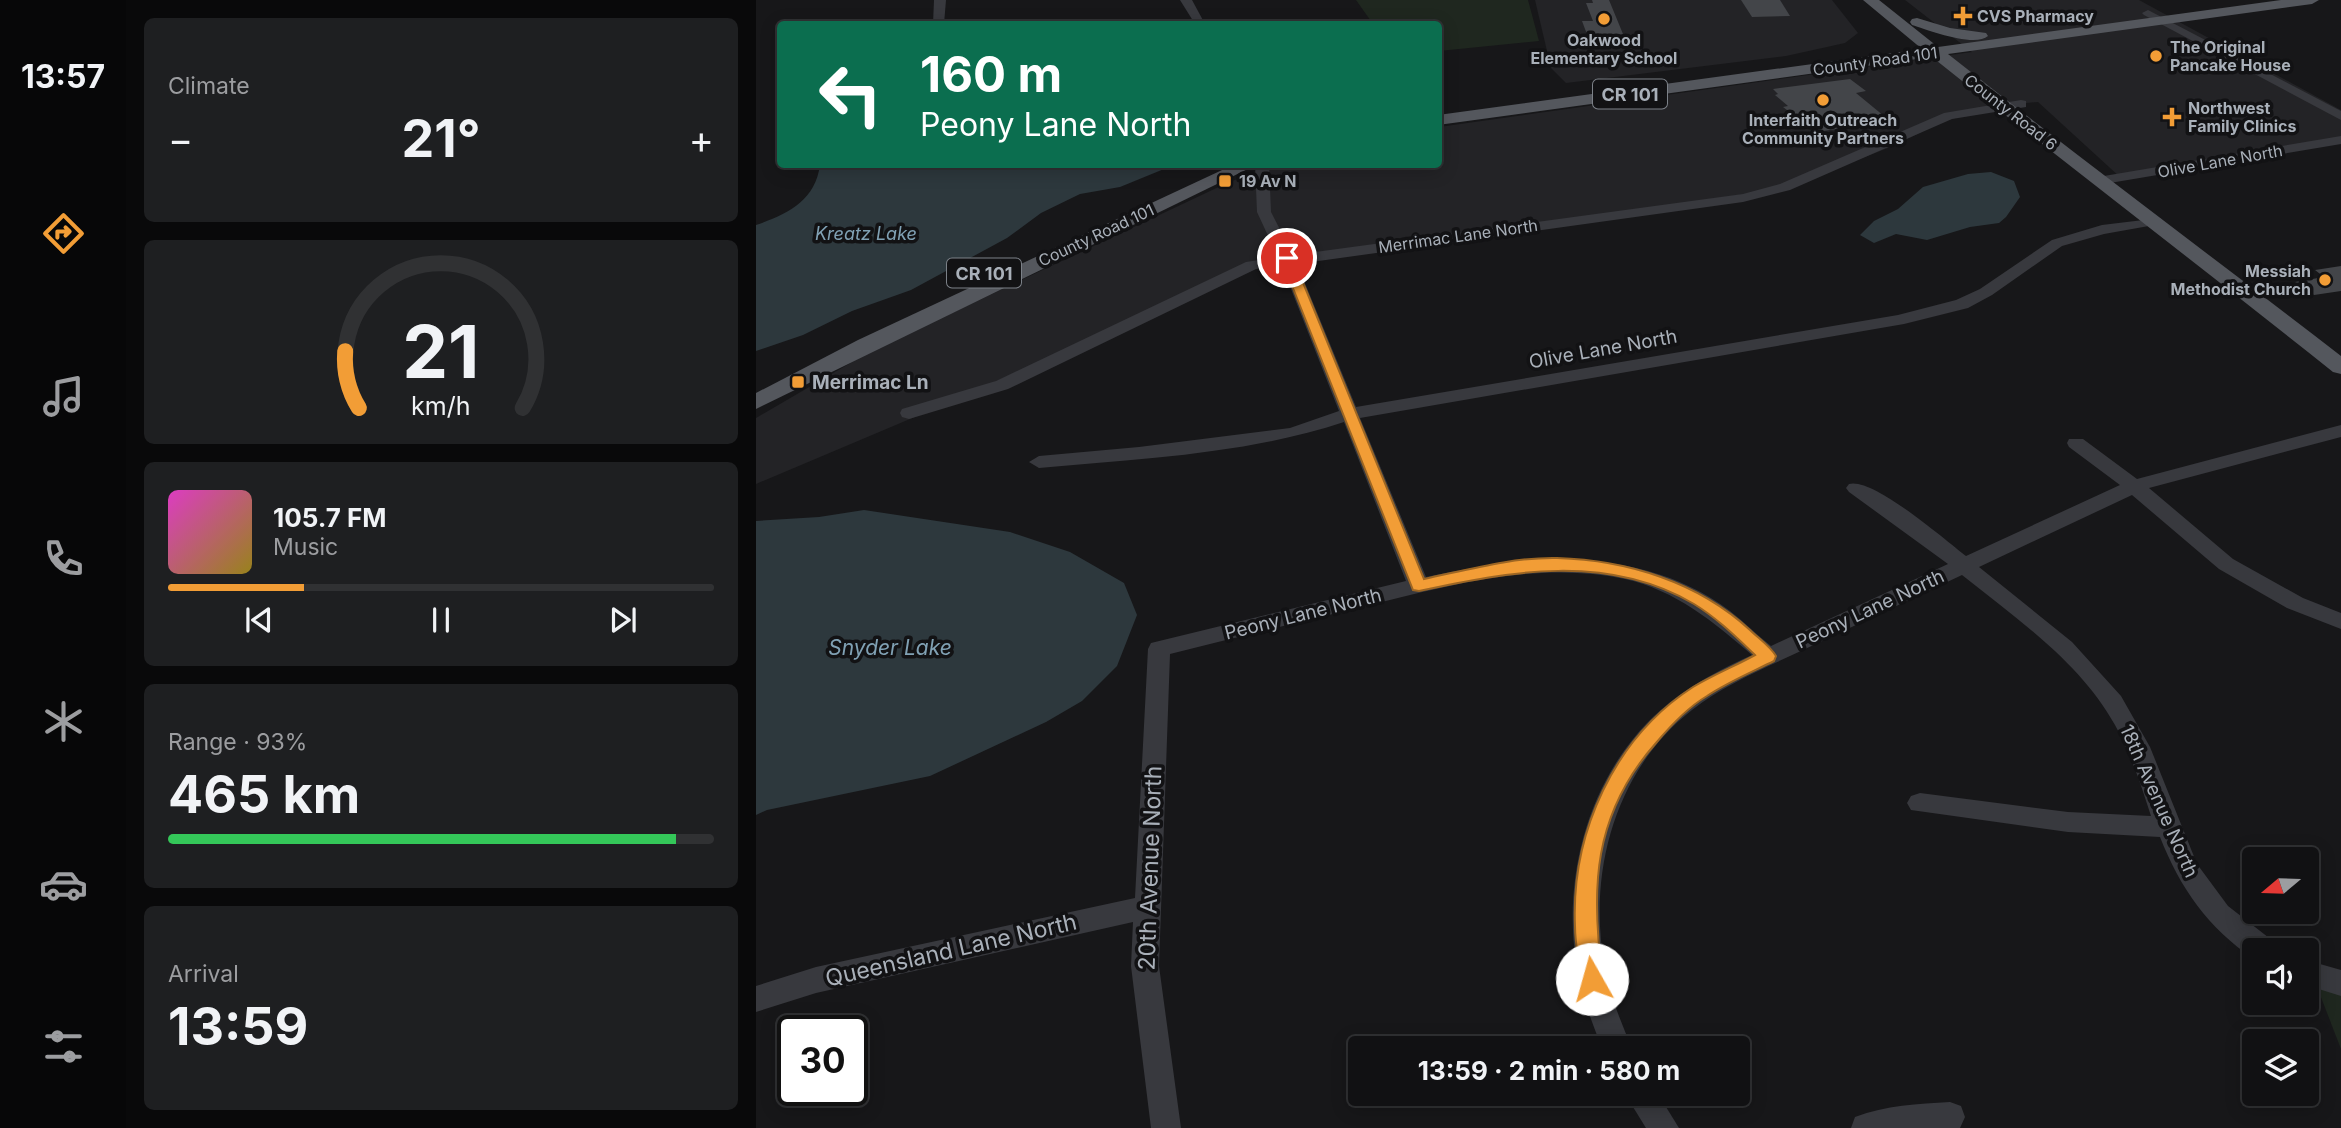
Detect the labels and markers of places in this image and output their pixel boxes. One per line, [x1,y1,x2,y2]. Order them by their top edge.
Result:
place label: CVS Pharmacy [1977,6,2094,26]
marker: CVS Pharmacy [1955,8,1971,24]
marker: Oakwood Elementary School [1596,11,1612,27]
place label: Oakwood Elementary School [1531,30,1677,68]
place label: The Original Pancake House [2170,37,2291,75]
marker: The Original Pancake House [2148,48,2164,64]
marker: Interfaith Outreach Community Partners [1815,92,1831,108]
place label: Northwest Family Clinics [2188,98,2296,136]
marker: Northwest Family Clinics [2162,107,2182,127]
place label: Interfaith Outreach Community Partners [1742,110,1904,148]
place label: 19 Av N [1239,171,1297,191]
marker: 19 Av N [1217,173,1233,189]
pin [1257,228,1317,288]
place label: Messiah Methodist Church [2171,261,2311,299]
marker: Messiah Methodist Church [2317,272,2333,288]
place label: Merrimac Ln [812,371,929,394]
marker: Merrimac Ln [790,374,806,390]

